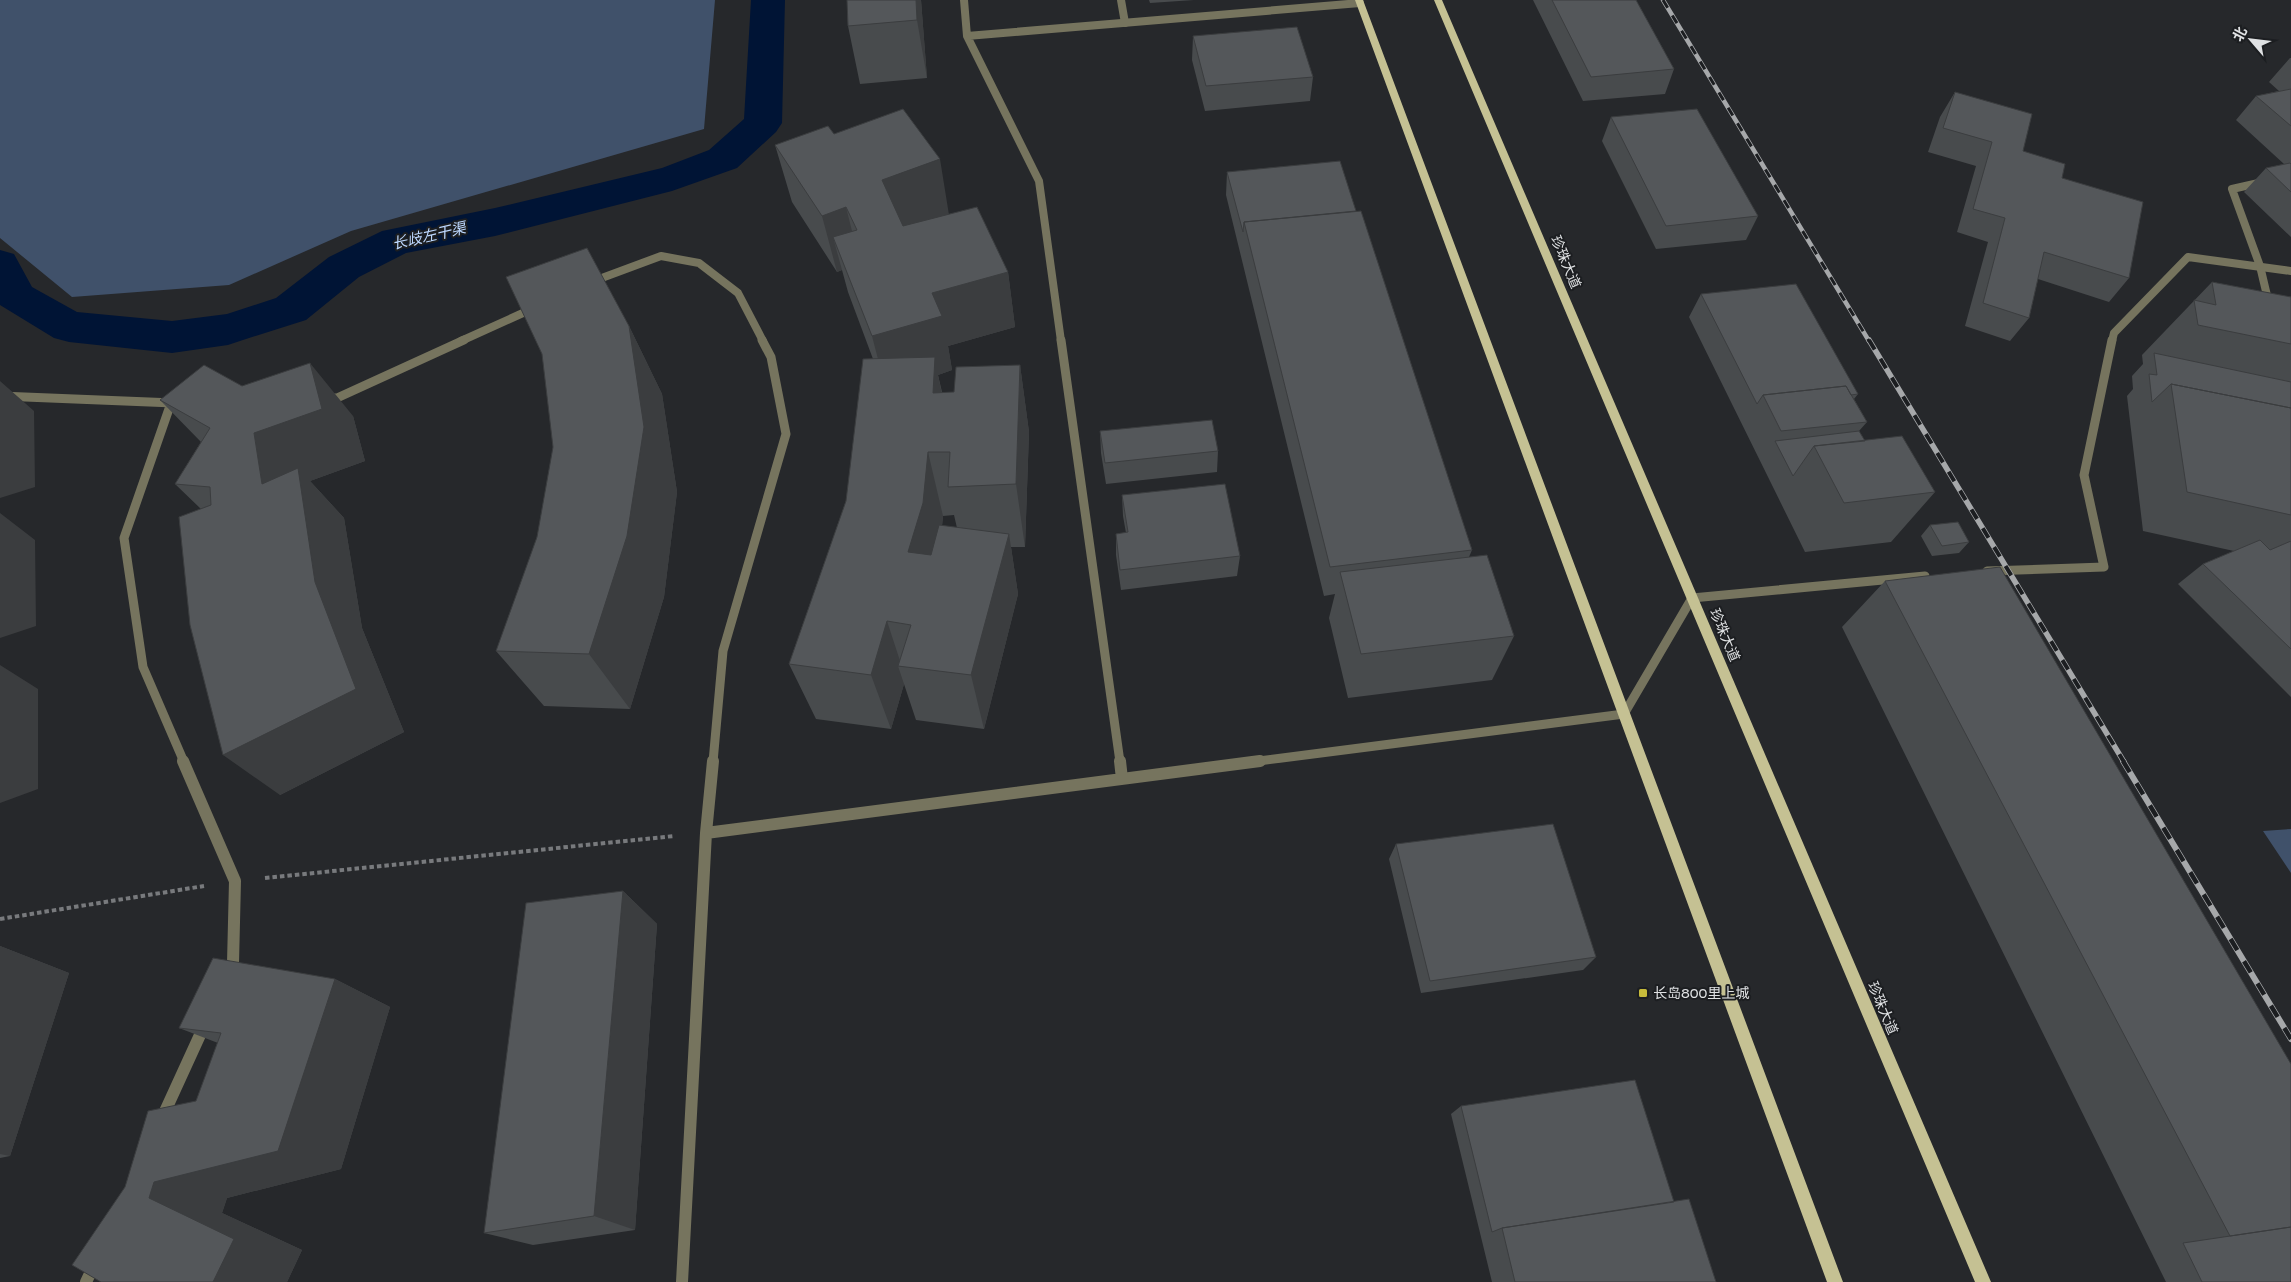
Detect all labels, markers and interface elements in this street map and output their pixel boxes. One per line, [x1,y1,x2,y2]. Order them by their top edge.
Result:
north arrow [2226,15,2276,65]
text: 北 [2229,24,2251,44]
water label: 长歧左干渠 [390,218,470,253]
street label: 珍珠大道 [1547,233,1584,291]
street label: 珍珠大道 [1706,606,1743,664]
street label: 珍珠大道 [1864,979,1901,1037]
place label: 长岛800里上城 [1653,985,1749,1002]
marker: 长岛800里上城 [1637,987,1649,999]

